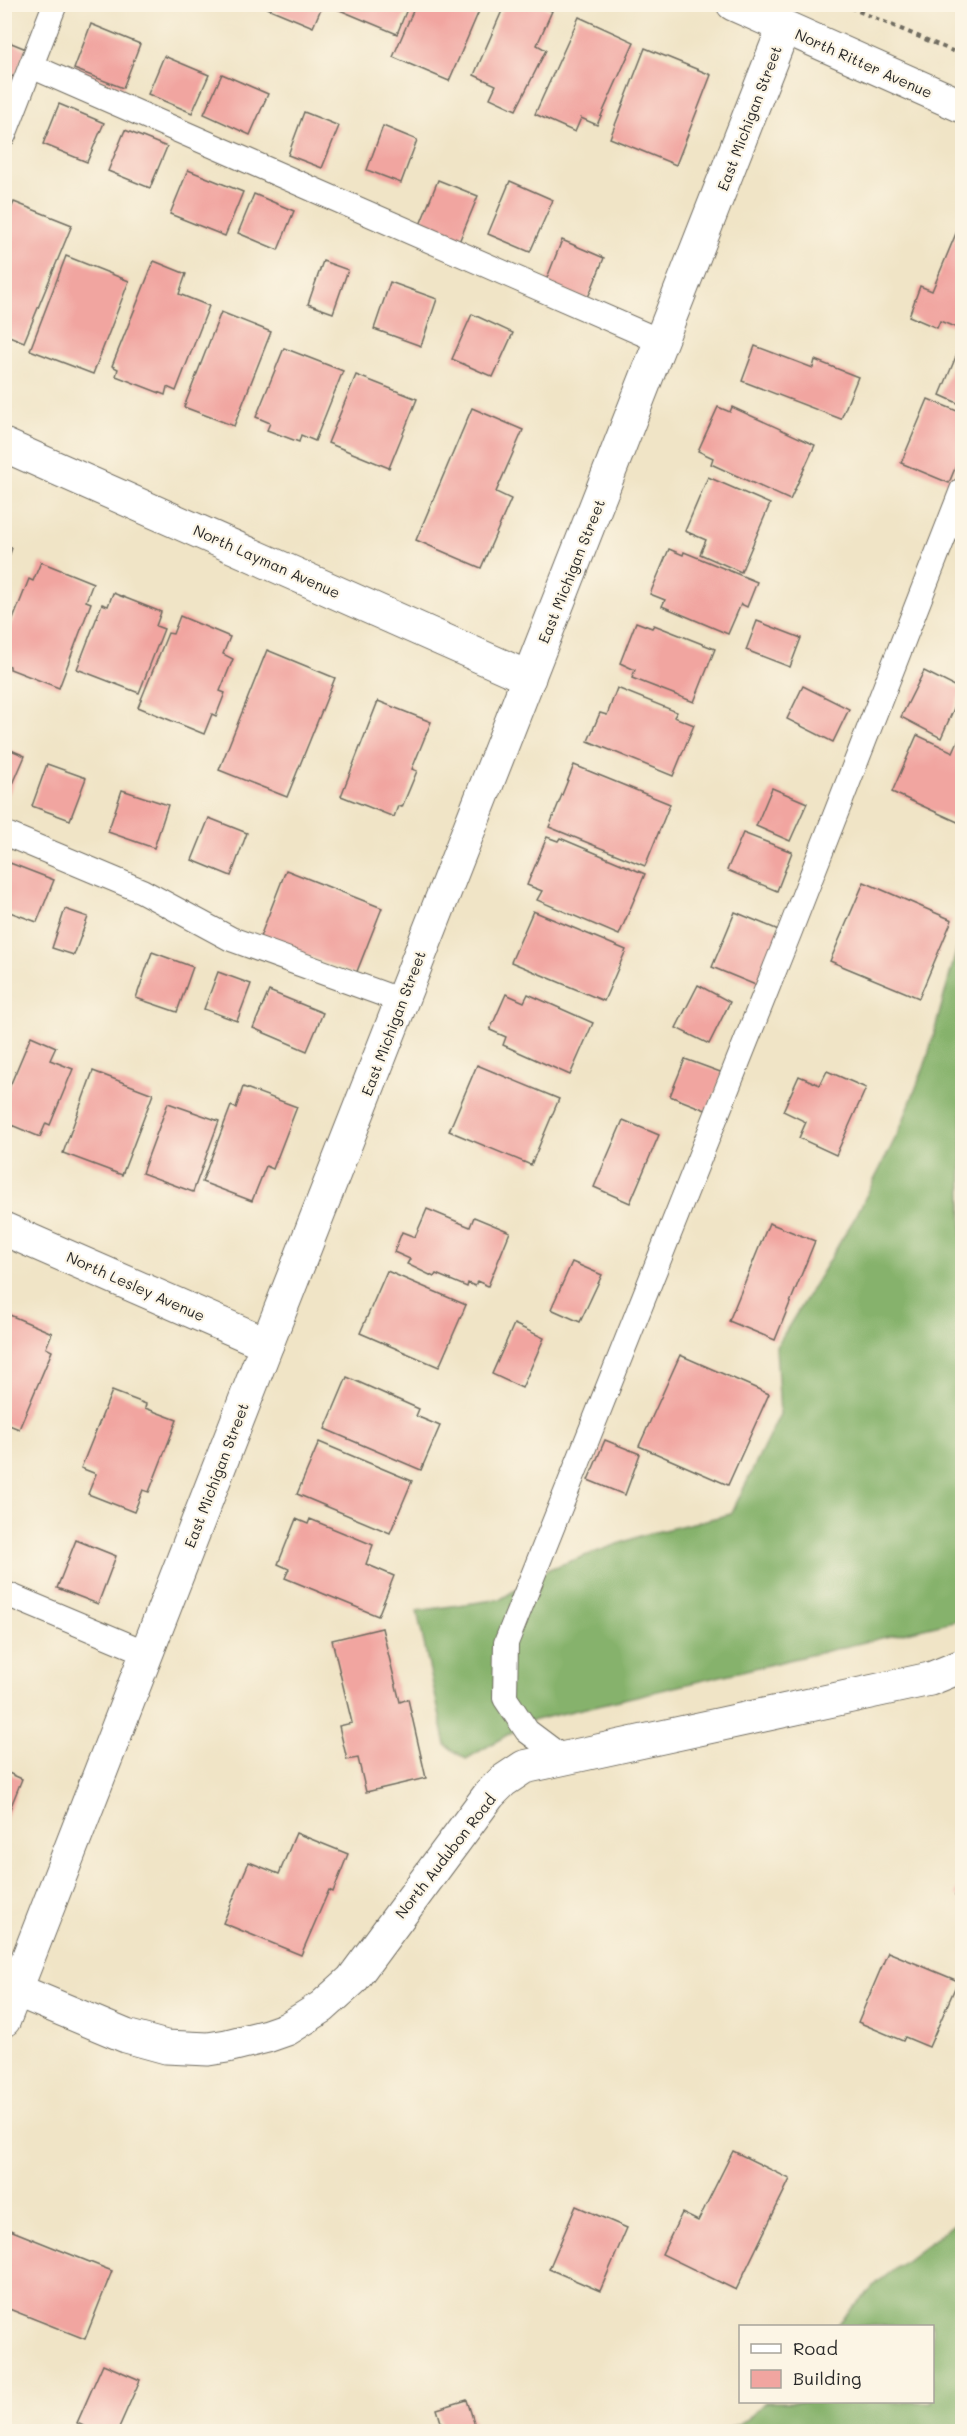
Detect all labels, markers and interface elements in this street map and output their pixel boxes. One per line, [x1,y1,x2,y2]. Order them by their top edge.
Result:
street label: North Ritter Avenue [792,24,936,102]
street label: East Michigan Street [712,43,786,193]
street label: East Michigan Street [533,496,609,646]
street label: North Layman Avenue [190,520,344,602]
street label: East Michigan Street [356,948,430,1098]
street label: North Lesley Avenue [64,1246,208,1326]
street label: East Michigan Street [179,1400,253,1550]
street label: North Audubon Road [390,1790,500,1922]
legend [739,2325,934,2403]
text: Road [793,2336,838,2360]
text: Building [793,2366,861,2390]

